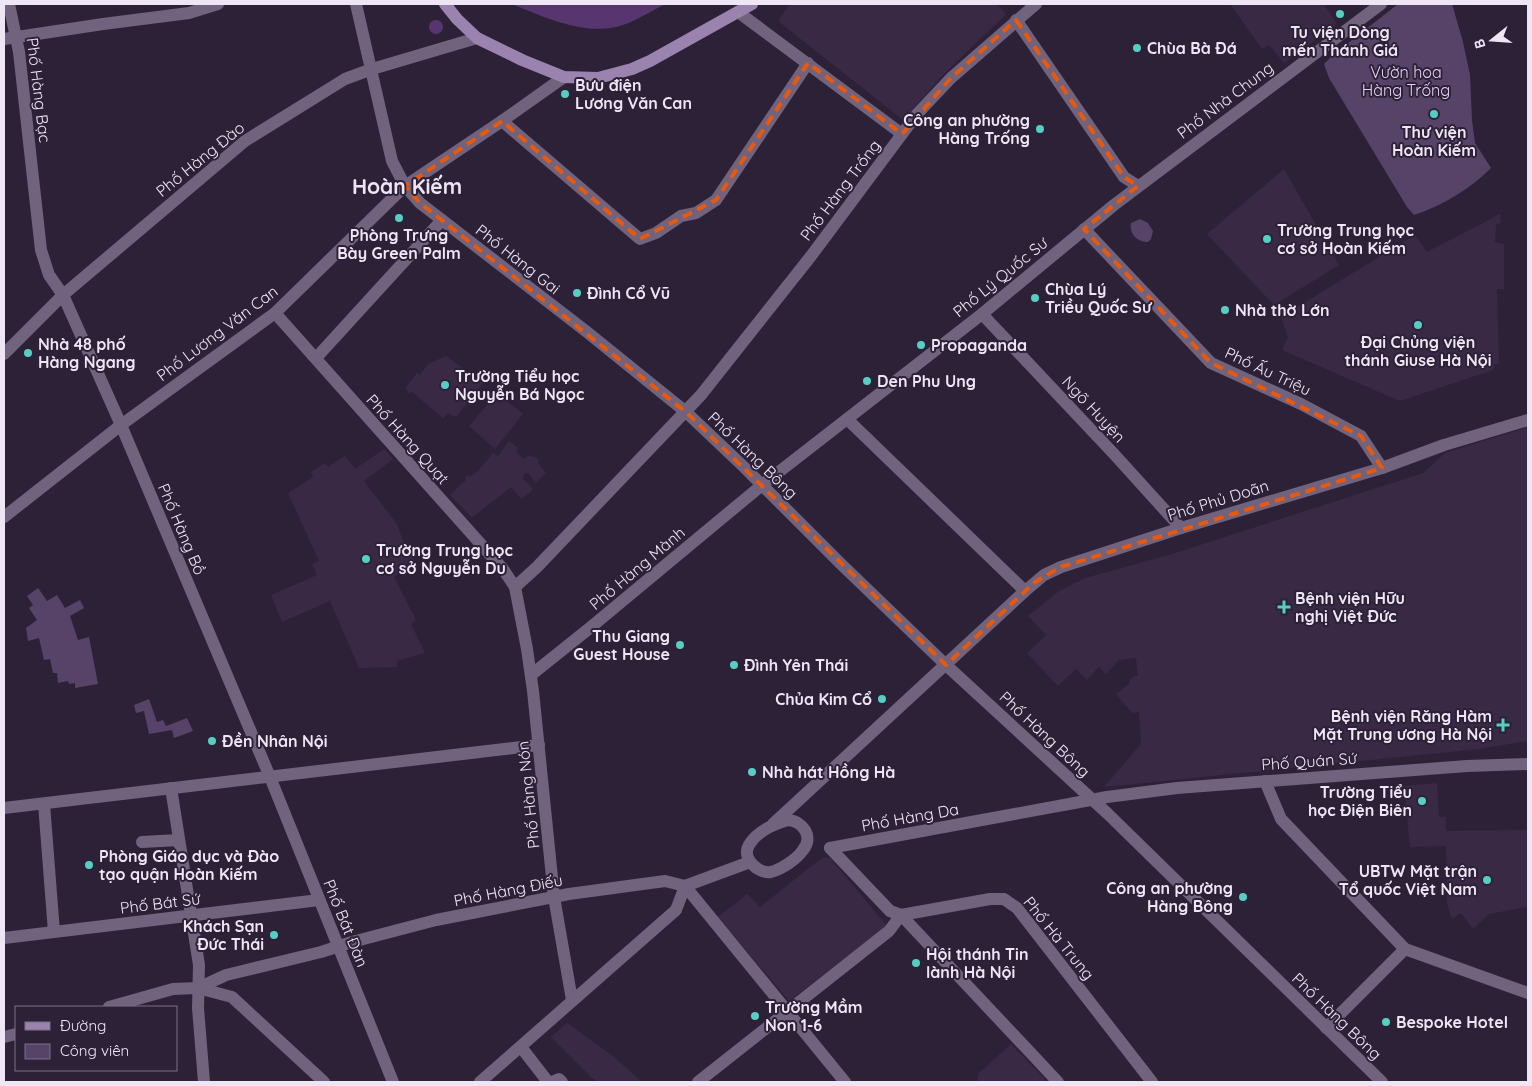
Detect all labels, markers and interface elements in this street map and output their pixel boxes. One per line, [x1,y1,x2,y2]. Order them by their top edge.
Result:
marker: Tu viện Dòng mến Thánh Giá [1334,8,1346,20]
north arrow [1467,15,1517,65]
place label: Tu viện Dòng mến Thánh Giá [1282,22,1398,60]
street label: Phố Hàng Bạc [23,36,55,144]
text: B [1470,37,1490,51]
place label: Chùa Bà Đá [1147,38,1237,58]
marker: Chùa Bà Đá [1131,42,1143,54]
street label: Phố Nhà Chung [1173,57,1277,143]
park label: Vườn hoa Hàng Trống [1362,62,1450,100]
place label: Bưu điện Lương Văn Can [575,75,692,113]
marker: Bưu điện Lương Văn Can [559,88,571,100]
marker: Thư viện Hoàn Kiếm [1428,108,1440,120]
place label: Công an phường Hàng Trống [903,110,1030,148]
street label: Phố Hàng Đào [152,117,248,201]
place label: Thư viện Hoàn Kiếm [1392,122,1476,160]
marker: Công an phường Hàng Trống [1034,123,1046,135]
street label: Phố Hàng Trống [796,136,884,244]
district label: Hoàn Kiếm [352,173,462,199]
marker: Phòng Trưng Bày Green Palm [393,212,405,224]
street label: Phố Hàng Gai [472,220,564,298]
place label: Trường Trung học cơ sở Hoàn Kiếm [1277,220,1414,258]
place label: Phòng Trưng Bày Green Palm [337,225,461,263]
street label: Phố Lý Quốc Sư [949,232,1052,321]
marker: Trường Trung học cơ sở Hoàn Kiếm [1261,233,1273,245]
place label: Chùa Lý Triều Quốc Sư [1045,279,1153,317]
street label: Phố Lương Văn Can [152,281,282,385]
place label: Đình Cổ Vũ [586,283,670,303]
marker: Đình Cổ Vũ [571,287,583,299]
marker: Chùa Lý Triều Quốc Sư [1029,292,1041,304]
place label: Nhà thờ Lớn [1235,300,1330,320]
marker: Nhà thờ Lớn [1219,304,1231,316]
marker: Đại Chủng viện thánh Giuse Hà Nội [1412,319,1424,331]
place label: Đại Chủng viện thánh Giuse Hà Nội [1345,332,1491,370]
place label: Nhà 48 phố Hàng Ngang [38,334,135,372]
place label: Propaganda [931,335,1027,355]
marker: Propaganda [915,339,927,351]
street label: Phố Ấu Triệu [1222,342,1314,400]
marker: Nhà 48 phố Hàng Ngang [22,347,34,359]
place label: Trường Tiểu học Nguyễn Bá Ngọc [455,366,584,404]
place label: Den Phu Ung [877,371,976,391]
street label: Ngõ Huyện [1058,372,1130,446]
marker: Den Phu Ung [861,375,873,387]
marker: Trường Tiểu học Nguyễn Bá Ngọc [439,379,451,391]
street label: Phố Hàng Quạt [362,390,454,488]
street label: Phố Hàng Bông [704,407,802,503]
street label: Phố Phủ Doãn [1165,475,1271,525]
street label: Phố Hàng Bồ [154,480,210,578]
street label: Phố Hàng Mành [585,522,689,614]
place label: Trường Trung học cơ sở Nguyễn Du [376,540,513,578]
marker: Trường Trung học cơ sở Nguyễn Du [360,553,372,565]
place label: Bệnh viện Hữu nghị Việt Đức [1295,588,1405,626]
marker: Bệnh viện Hữu nghị Việt Đức [1277,600,1291,614]
place label: Thu Giang Guest House [573,626,670,664]
marker: Thu Giang Guest House [674,639,686,651]
place label: Đình Yên Thái [743,655,848,675]
marker: Đình Yên Thái [728,659,740,671]
street label: Phố Hàng Bông [995,687,1095,781]
place label: Chủa Kim Cổ [775,689,872,709]
marker: Chủa Kim Cổ [876,693,888,705]
place label: Bệnh viện Răng Hàm Mặt Trung ương Hà Nội [1313,706,1492,744]
marker: Bệnh viện Răng Hàm Mặt Trung ương Hà Nội [1496,718,1510,732]
place label: Đền Nhân Nội [221,731,328,751]
marker: Đền Nhân Nội [206,735,218,747]
street label: Phố Hàng Nón [512,740,544,850]
street label: Phố Quán Sứ [1261,748,1358,774]
place label: Nhà hát Hồng Hà [762,762,895,782]
marker: Nhà hát Hồng Hà [746,766,758,778]
place label: Trường Tiểu học Điện Biên [1308,782,1412,820]
marker: Trường Tiểu học Điện Biên [1416,795,1428,807]
street label: Phố Hàng Da [860,799,960,835]
place label: Phòng Giáo dục và Đào tạo quận Hoàn Kiếm [99,846,279,884]
marker: Phòng Giáo dục và Đào tạo quận Hoàn Kiếm [83,859,95,871]
place label: UBTW Mặt trận Tổ quốc Việt Nam [1339,861,1477,899]
street label: Phố Hàng Điếu [452,870,564,910]
marker: UBTW Mặt trận Tổ quốc Việt Nam [1481,874,1493,886]
street label: Phố Bát Đàn [319,876,373,970]
place label: Công an phường Hàng Bông [1106,878,1233,916]
street label: Phố Bát Sứ [119,888,202,918]
marker: Công an phường Hàng Bông [1237,891,1249,903]
street label: Phố Hà Trung [1019,892,1099,984]
place label: Khách Sạn Đức Thái [183,916,264,954]
marker: Khách Sạn Đức Thái [268,929,280,941]
place label: Hội thánh Tin lành Hà Nội [926,944,1028,982]
marker: Hội thánh Tin lành Hà Nội [910,957,922,969]
street label: Phố Hàng Bông [1288,968,1386,1064]
place label: Trường Mầm Non 1-6 [765,997,863,1035]
legend [15,1006,178,1071]
marker: Trường Mầm Non 1-6 [749,1010,761,1022]
place label: Bespoke Hotel [1396,1012,1508,1032]
text: Đường [60,1016,106,1035]
marker: Bespoke Hotel [1380,1016,1392,1028]
text: Công viên [60,1041,129,1060]

